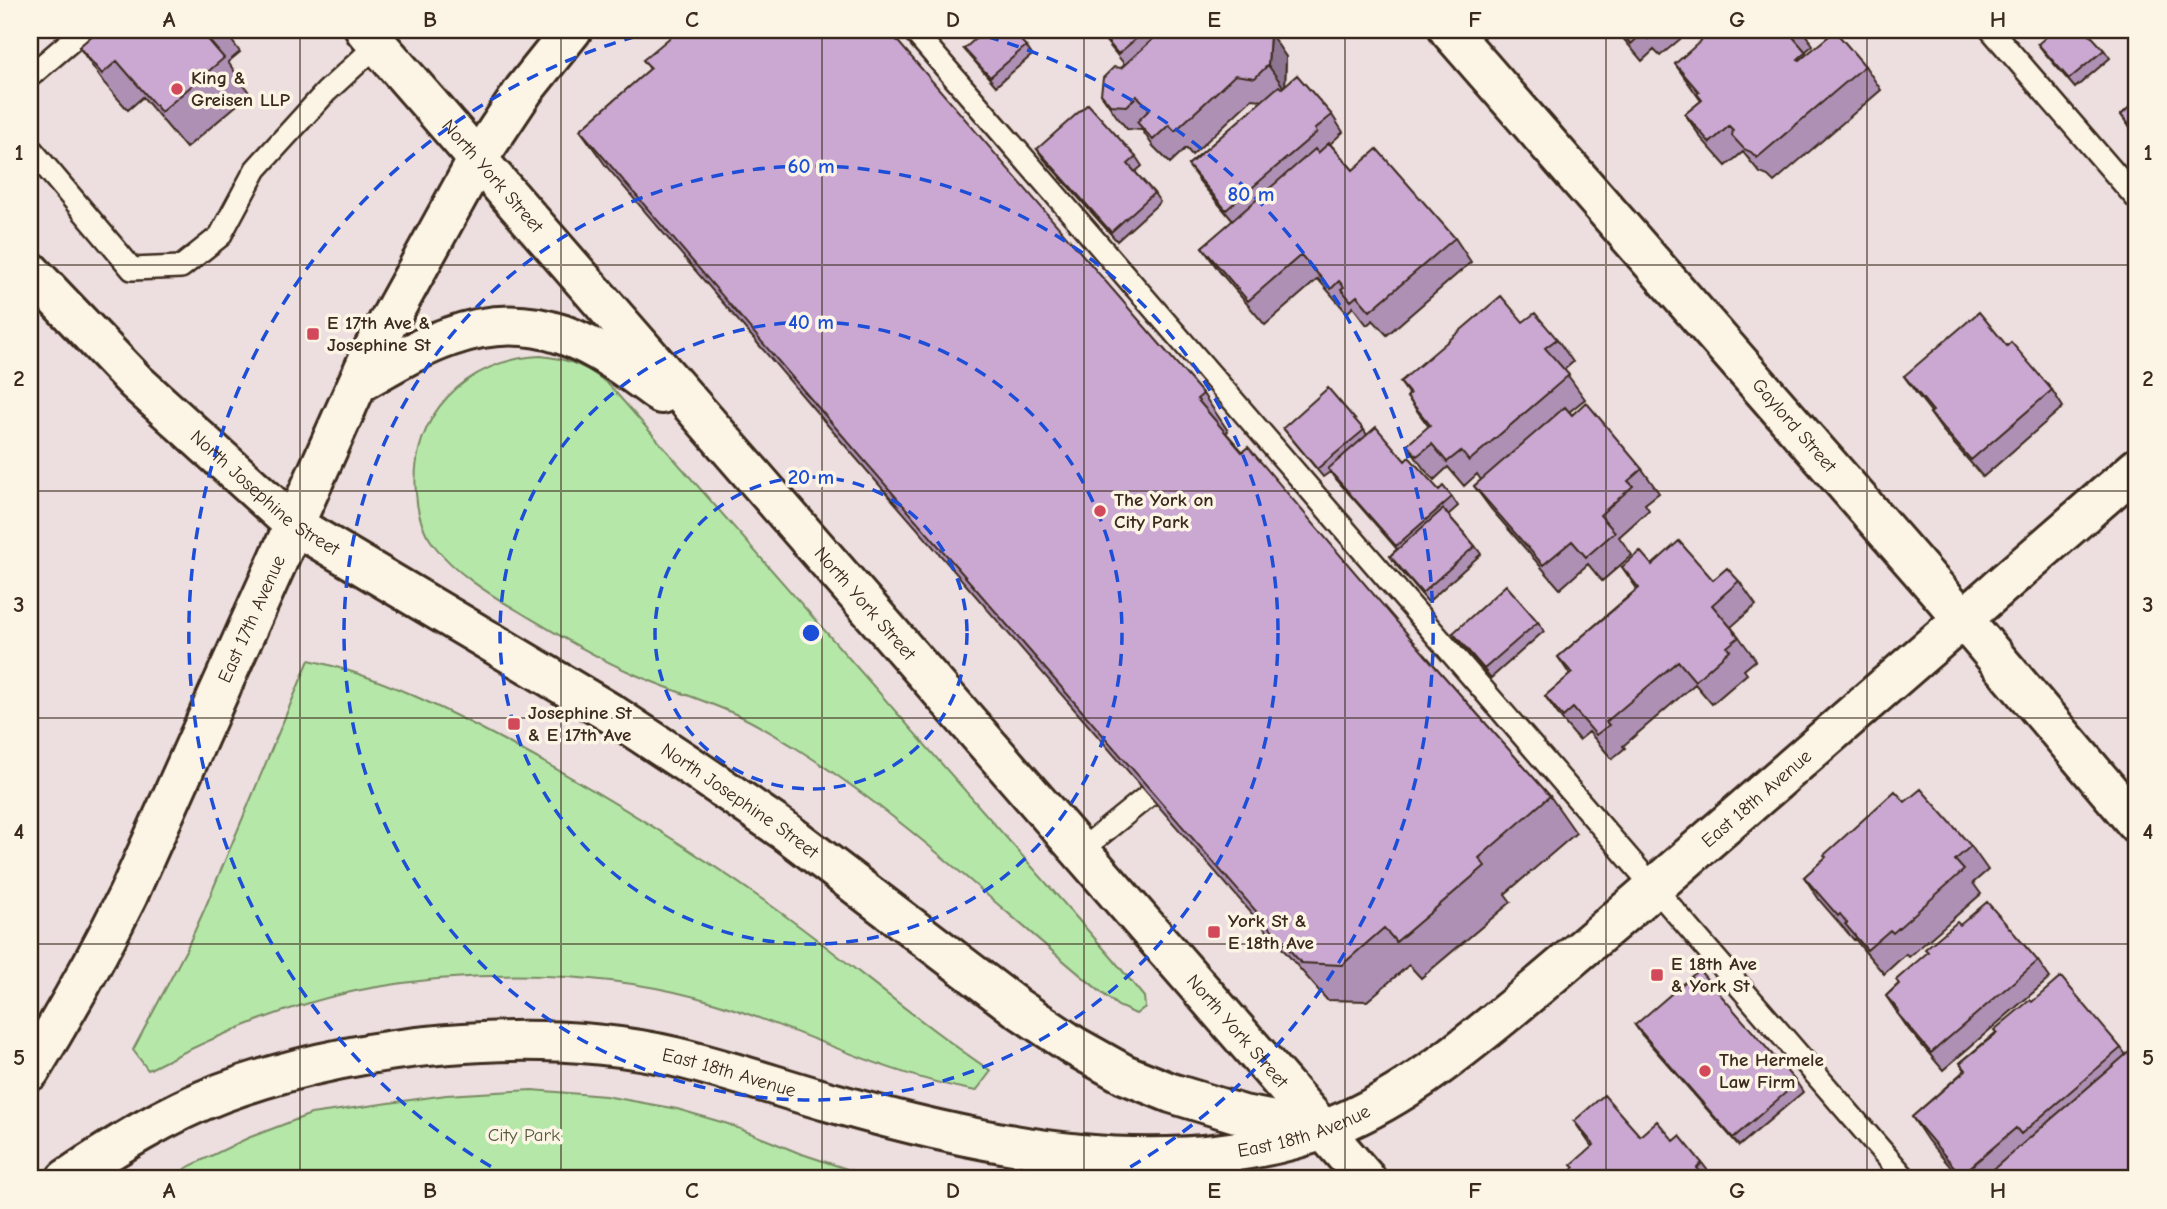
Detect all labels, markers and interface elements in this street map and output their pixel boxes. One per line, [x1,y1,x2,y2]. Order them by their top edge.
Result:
text: A [163,6,176,33]
text: B [423,6,437,33]
text: C [685,6,699,33]
text: D [946,6,960,33]
text: E [1207,6,1221,33]
text: F [1468,6,1482,33]
text: G [1729,6,1745,33]
text: H [1990,6,2006,33]
place label: King & Greisen LLP [191,67,290,111]
marker: King & Greisen LLP [169,81,185,97]
street label: North York Street [437,115,548,238]
text: 1 [14,139,24,166]
text: 1 [2143,139,2153,166]
text: 60 m [787,154,835,178]
text: 80 m [1228,182,1274,206]
text: 40 m [788,310,834,334]
place label: E 17th Ave & Josephine St [327,312,432,356]
marker: E 17th Ave & Josephine St [305,326,321,342]
text: 2 [13,365,25,392]
text: 2 [2142,365,2154,392]
street label: Gaylord Street [1747,374,1841,477]
street label: North Josephine Street [186,426,344,561]
text: 20 m [788,465,834,489]
place label: The York on City Park [1114,489,1214,533]
marker: The York on City Park [1092,503,1108,519]
street label: North York Street [810,543,921,665]
street label: East 17th Avenue [214,552,290,686]
text: 3 [13,591,25,618]
text: 3 [2142,591,2154,618]
centre of rings [799,621,823,645]
place label: Josephine St & E 17th Ave [528,702,633,746]
marker: Josephine St & E 17th Ave [506,716,522,732]
street label: North Josephine Street [657,739,823,864]
street label: East 18th Avenue [1697,745,1816,852]
text: 4 [14,818,25,845]
text: 4 [2143,818,2154,845]
place label: York St & E 18th Ave [1228,910,1314,954]
marker: York St & E 18th Ave [1206,924,1222,940]
place label: E 18th Ave & York St [1671,953,1757,997]
marker: E 18th Ave & York St [1649,967,1665,983]
street label: North York Street [1182,970,1293,1093]
text: 5 [13,1044,25,1071]
street label: East 18th Avenue [660,1044,799,1102]
text: 5 [2142,1044,2154,1071]
place label: The Hermele Law Firm [1719,1049,1824,1093]
marker: The Hermele Law Firm [1697,1063,1713,1079]
street label: East 18th Avenue [1236,1100,1374,1162]
park label: City Park [488,1124,561,1146]
text: A [163,1177,176,1204]
text: B [423,1177,437,1204]
text: C [685,1177,699,1204]
text: D [946,1177,960,1204]
text: E [1207,1177,1221,1204]
text: F [1468,1177,1482,1204]
text: G [1729,1177,1745,1204]
text: H [1990,1177,2006,1204]

